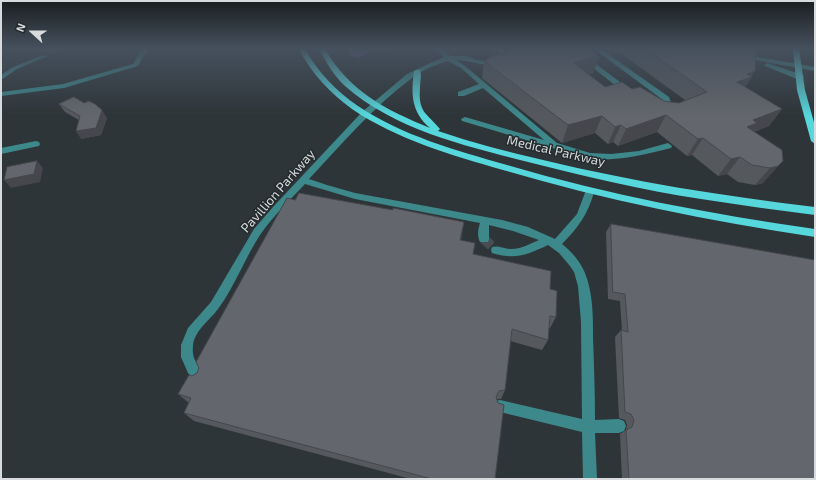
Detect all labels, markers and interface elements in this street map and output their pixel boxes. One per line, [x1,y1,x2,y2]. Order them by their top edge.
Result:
north arrow [12,12,52,52]
text: N [13,21,28,34]
street label: Medical Parkway [505,132,607,170]
street label: Pavillion Parkway [238,146,318,236]

